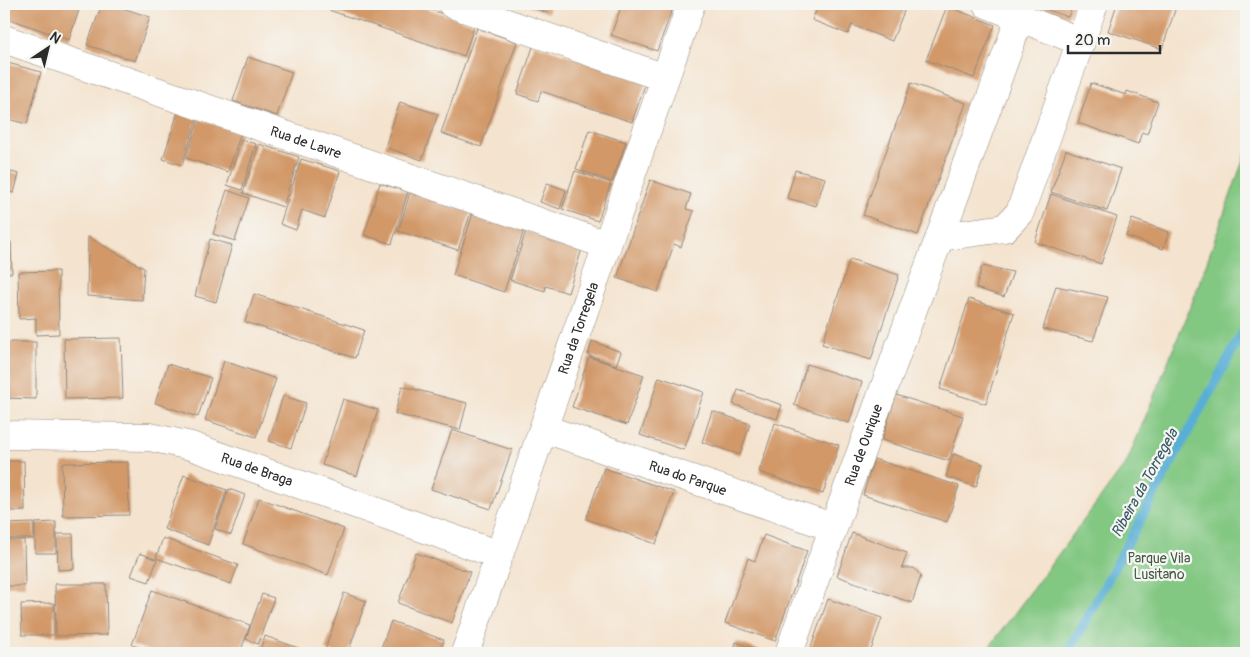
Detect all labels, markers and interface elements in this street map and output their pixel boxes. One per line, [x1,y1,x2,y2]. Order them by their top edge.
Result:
north arrow [22,22,72,72]
scale bar [1068,22,1160,54]
text: N [46,28,64,47]
text: 20 m [1075,31,1110,50]
street label: Rua de Lavre [268,122,344,162]
street label: Rua da Torregela [554,280,602,376]
street label: Rua de Ourique [841,402,886,488]
water label: Ribeira da Torregela [1107,425,1183,540]
street label: Rua de Braga [219,449,295,490]
street label: Rua do Parque [647,457,729,499]
park label: Parque Vila Lusitano [1128,550,1190,583]

